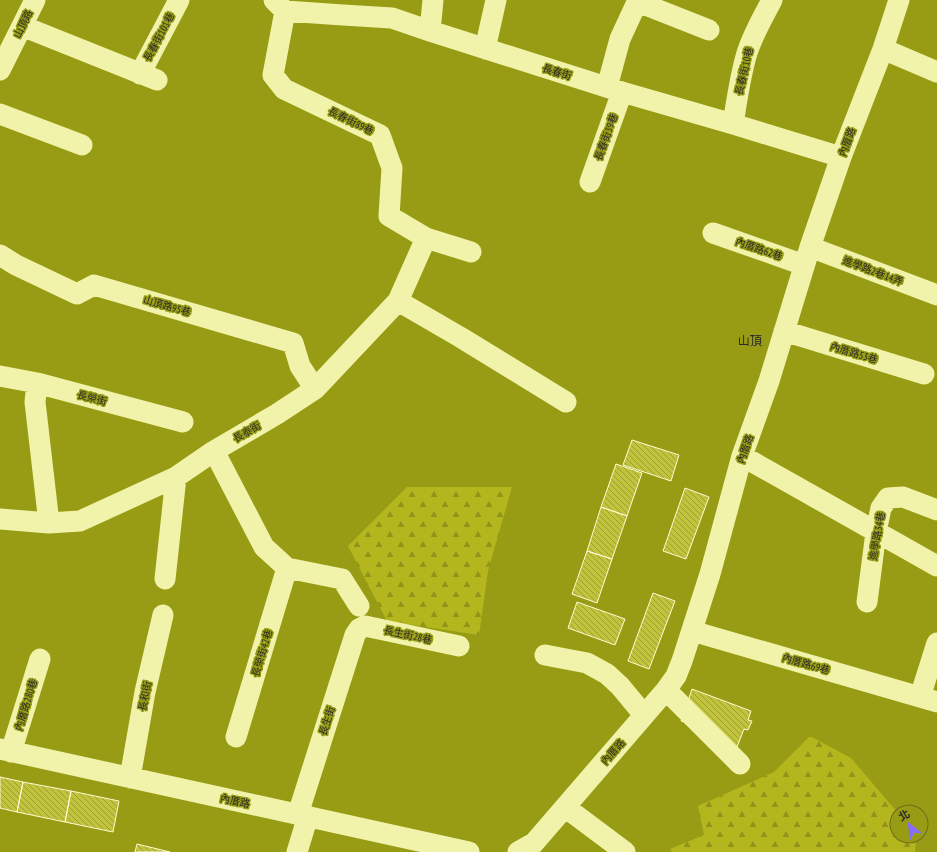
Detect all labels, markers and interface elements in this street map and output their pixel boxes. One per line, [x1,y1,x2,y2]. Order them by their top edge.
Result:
street label: 山頂路 [11,8,35,40]
street label: 長春街101巷 [141,10,177,64]
street label: 長春街10巷 [732,46,756,96]
street label: 長春街 [541,61,573,83]
street label: 長春街89巷 [326,104,376,138]
street label: 長春街39巷 [592,112,620,162]
street label: 內厝路 [836,126,858,158]
street label: 內厝路62巷 [734,235,784,263]
street label: 進學路2巷14弄 [841,254,905,288]
street label: 山頂路95巷 [142,293,192,319]
district label: 山頂 [738,333,762,348]
street label: 內厝路53巷 [829,340,879,366]
street label: 長榮街 [76,388,108,408]
street label: 長泰街 [231,419,263,445]
street label: 內厝路 [734,433,756,465]
street label: 進學路34巷 [866,511,888,561]
street label: 長生街28巷 [383,624,433,646]
street label: 長榮街42巷 [249,628,275,678]
street label: 內厝路69巷 [781,651,831,677]
street label: 內厝路280巷 [12,678,40,732]
street label: 長和街 [136,680,154,712]
street label: 長生街 [316,705,338,737]
street label: 內厝路 [598,736,628,768]
street label: 內厝路 [219,792,251,810]
north arrow [889,804,929,844]
text: 北 [896,807,912,824]

